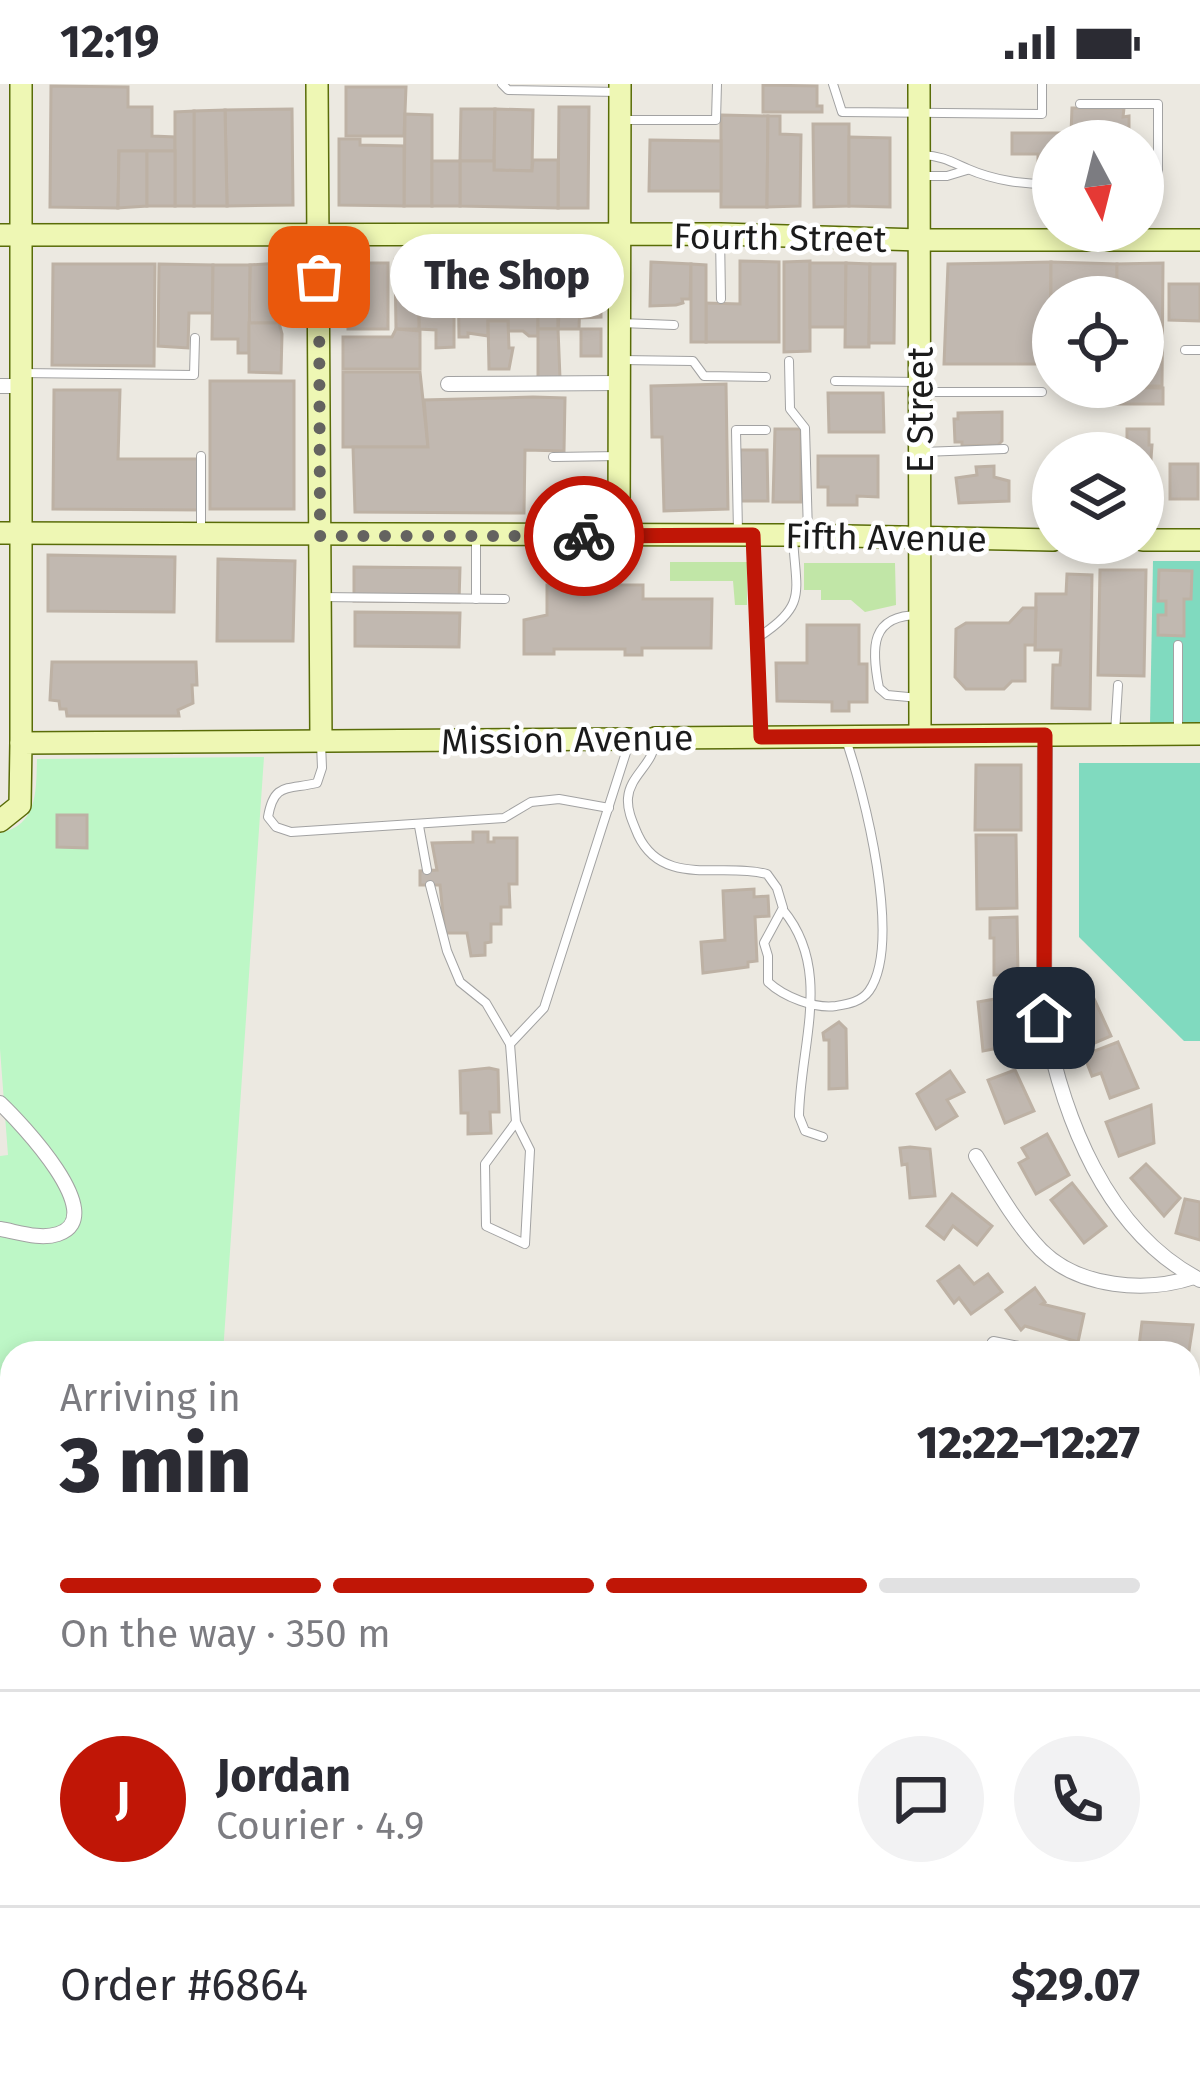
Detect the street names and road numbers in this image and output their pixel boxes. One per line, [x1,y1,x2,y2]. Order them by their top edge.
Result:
street label: Fourth Street [673,214,887,262]
street label: E Street [899,347,943,473]
street label: Fifth Avenue [785,514,987,562]
street label: Mission Avenue [440,716,694,764]

